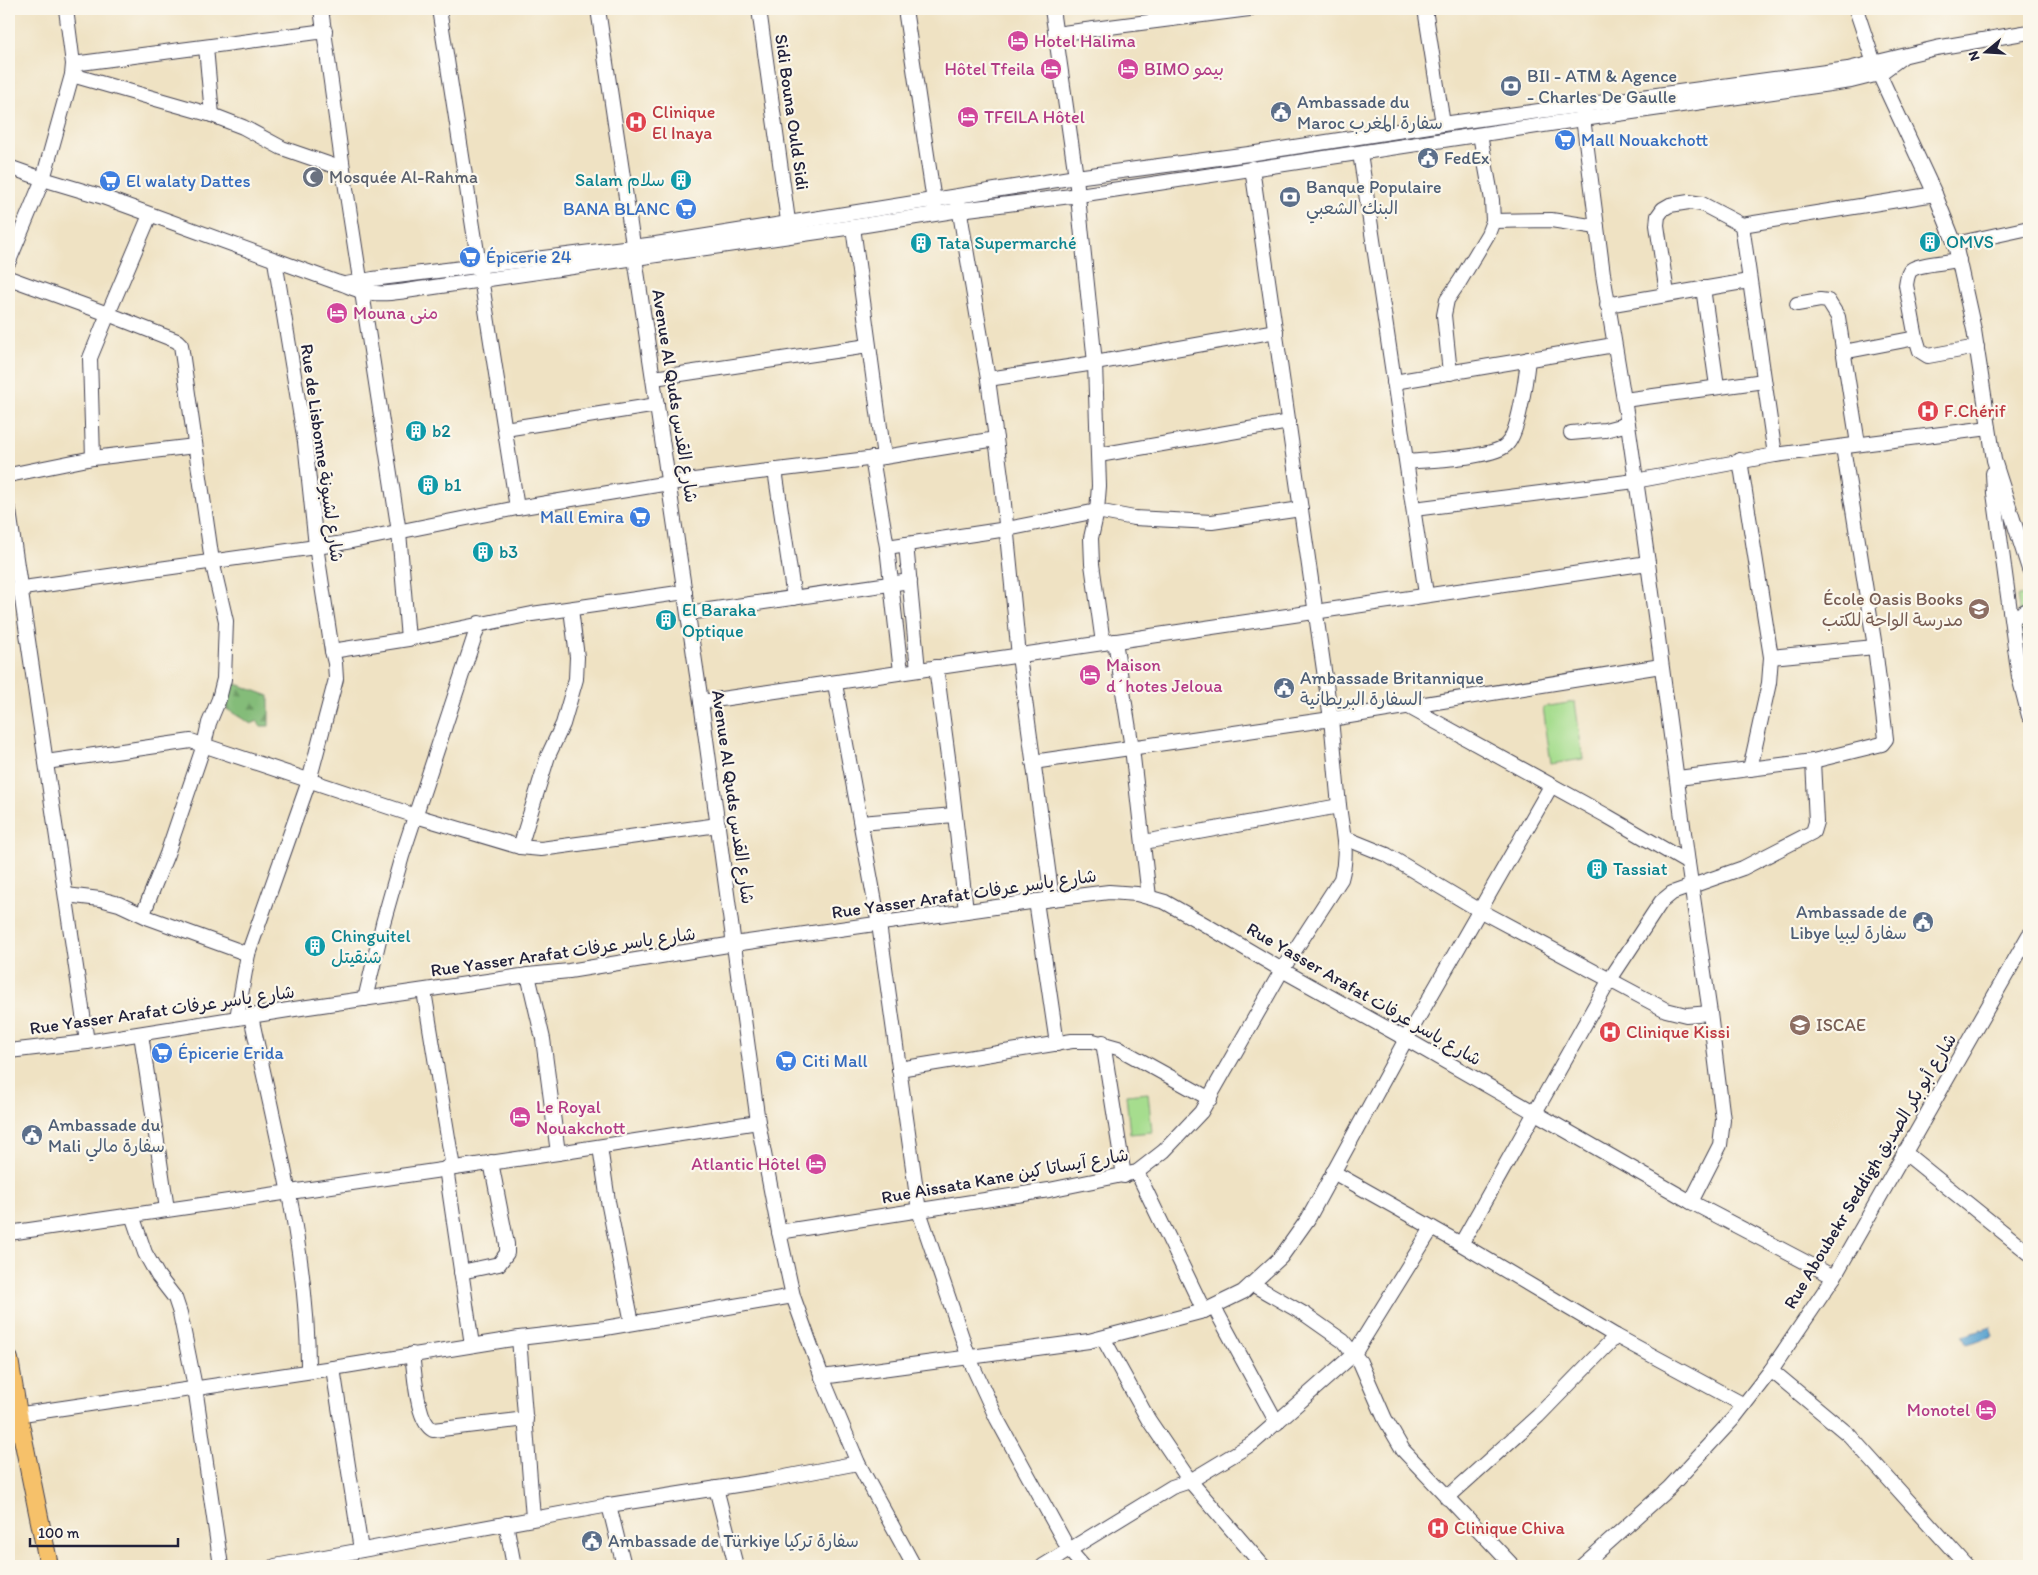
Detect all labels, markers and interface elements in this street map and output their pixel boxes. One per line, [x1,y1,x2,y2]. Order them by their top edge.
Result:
north arrow [1960,28,2010,78]
hotel icon: Hotel Halima [1006,29,1030,53]
place label: Hotel Halima [1034,30,1136,52]
street label: Sidi Bouna Ould Sidi [770,33,814,191]
text: N [1965,49,1984,63]
hotel icon: Hôtel Tfeila [1039,57,1063,81]
hotel icon: BIMO بيمو [1116,57,1140,81]
place label: Hôtel Tfeila [944,58,1036,80]
place label: BIMO بيمو [1144,58,1224,80]
place label: BII - ATM & Agence - Charles De Gaulle [1527,65,1677,108]
bank icon: BII - ATM & Agence - Charles De Gaulle [1499,74,1523,98]
place label: Ambassade du Maroc سفارة المغرب [1297,91,1443,134]
public building icon: Ambassade du Maroc سفارة المغرب [1269,100,1293,124]
place label: Clinique El Inaya [652,101,715,144]
hotel icon: TFEILA Hôtel [956,105,980,129]
place label: TFEILA Hôtel [984,106,1085,128]
hospital icon: Clinique El Inaya [624,110,648,134]
supermarket icon: Mall Nouakchott [1553,128,1577,152]
place label: Mall Nouakchott [1581,129,1709,151]
public building icon: FedEx [1416,146,1440,170]
place label: FedEx [1444,147,1490,169]
mosque icon: Mosquée Al-Rahma [301,165,325,189]
place label: Mosquée Al-Rahma [329,166,478,188]
building icon: Salam سلام [669,168,693,192]
supermarket icon: El walaty Dattes [98,169,122,193]
place label: Salam سلام [575,169,665,194]
place label: El walaty Dattes [126,170,251,192]
place label: Banque Populaire البنك الشعبي [1306,176,1442,224]
bank icon: Banque Populaire البنك الشعبي [1278,185,1302,209]
supermarket icon: BANA BLANC [674,197,698,221]
place label: BANA BLANC [563,198,670,220]
building icon: OMVS [1918,230,1942,254]
building icon: Tata Supermarché [909,231,933,255]
place label: OMVS [1946,231,1994,253]
place label: Tata Supermarché [937,232,1077,254]
supermarket icon: Épicerie 24 [458,245,482,269]
place label: Épicerie 24 [486,246,572,268]
street label: Avenue Al Quds شارع القدس [646,288,703,505]
hotel icon: Mouna منى [325,301,349,325]
place label: Mouna منى [353,302,438,324]
street label: Rue de Lisbonne شارع لشبونة [295,342,348,564]
hospital icon: F.Chérif [1916,399,1940,423]
place label: F.Chérif [1944,400,2006,422]
building icon: b2 [404,419,428,443]
place label: b2 [432,420,451,442]
building icon: b1 [416,473,440,497]
place label: b1 [444,474,462,496]
supermarket icon: Mall Emira [628,505,652,529]
place label: Mall Emira [540,506,625,528]
building icon: b3 [471,540,495,564]
place label: b3 [499,541,518,563]
place label: École Oasis Books مدرسة الواحة للكتب [1822,588,1963,631]
school or university icon: École Oasis Books مدرسة الواحة للكتب [1967,597,1991,621]
place label: El Baraka Optique [682,599,757,642]
building icon: El Baraka Optique [654,608,678,632]
place label: Maison d´hotes Jeloua [1106,654,1223,697]
hotel icon: Maison d´hotes Jeloua [1078,663,1102,687]
place label: Ambassade Britannique السفارة البريطانية [1300,667,1484,710]
public building icon: Ambassade Britannique السفارة البريطانية [1272,676,1296,700]
street label: Avenue Al Quds شارع القدس [706,689,759,906]
building icon: Tassiat [1585,857,1609,881]
place label: Tassiat [1613,858,1668,880]
street label: Rue Yasser Arafat شارع ياسر عرفات [830,865,1098,924]
place label: Ambassade de Libye سفارة ليبيا [1790,901,1907,944]
public building icon: Ambassade de Libye سفارة ليبيا [1911,910,1935,934]
street label: Rue Yasser Arafat شارع ياسر عرفات [1242,918,1485,1071]
street label: Rue Yasser Arafat شارع ياسر عرفات [429,923,697,982]
place label: Chinguitel شنقيتل [331,925,411,968]
building icon: Chinguitel شنقيتل [303,934,327,958]
street label: Rue Yasser Arafat شارع ياسر عرفات [28,981,296,1040]
school or university icon: ISCAE [1788,1013,1812,1037]
place label: ISCAE [1816,1014,1866,1036]
hospital icon: Clinique Kissi [1598,1020,1622,1044]
place label: Clinique Kissi [1626,1021,1730,1043]
street label: Rue Aboubekr Seddigh شارع أبو بكر الصديق [1779,1029,1962,1313]
supermarket icon: Épicerie Erida [150,1041,174,1065]
place label: Épicerie Erida [178,1042,284,1064]
supermarket icon: Citi Mall [774,1049,798,1073]
place label: Citi Mall [802,1050,868,1072]
place label: Le Royal Nouakchott [536,1096,626,1139]
hotel icon: Le Royal Nouakchott [508,1105,532,1129]
place label: Ambassade du Mali سفارة مالي [48,1114,165,1162]
public building icon: Ambassade du Mali سفارة مالي [20,1123,44,1147]
street label: Rue Aissata Kane شارع آيساتا كين [880,1143,1131,1210]
hotel icon: Atlantic Hôtel [804,1152,828,1176]
place label: Atlantic Hôtel [691,1153,800,1175]
hotel icon: Monotel [1974,1398,1998,1422]
place label: Monotel [1907,1399,1970,1421]
scale bar [30,1515,178,1547]
hospital icon: Clinique Chiva [1426,1516,1450,1540]
place label: Clinique Chiva [1454,1517,1566,1539]
text: 100 m [38,1524,80,1542]
public building icon: Ambassade de Türkiye سفارة تركيا [580,1529,604,1553]
place label: Ambassade de Türkiye سفارة تركيا [608,1530,859,1552]

